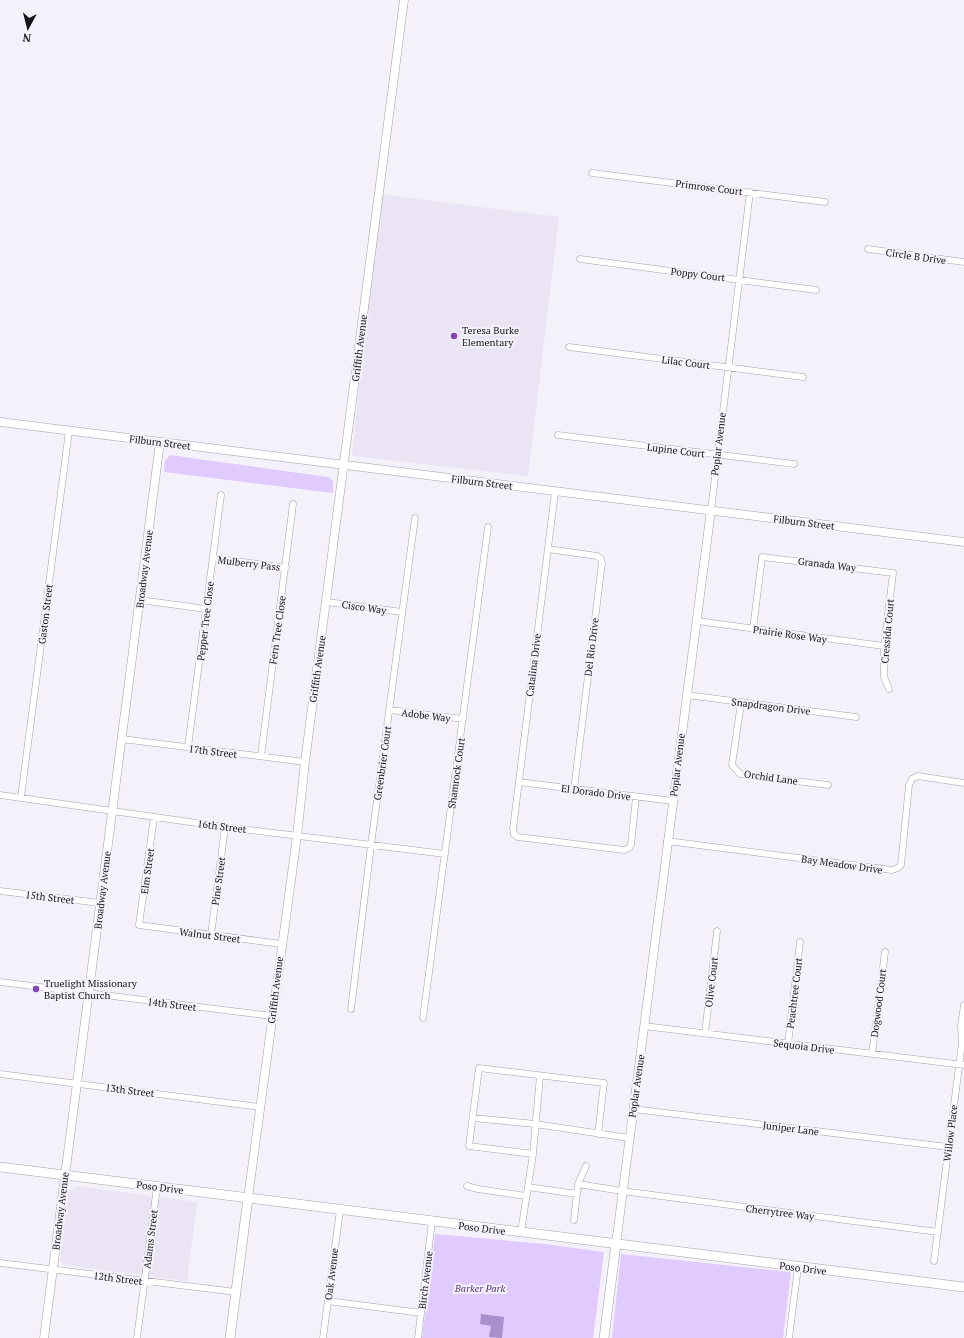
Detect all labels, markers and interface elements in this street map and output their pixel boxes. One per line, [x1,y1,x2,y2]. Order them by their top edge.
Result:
north arrow [8,8,48,48]
text: N [21,30,32,45]
street label: Primrose Court [675,177,744,198]
street label: Circle B Drive [885,246,947,267]
street label: Poppy Court [670,265,726,284]
street label: Griffith Avenue [349,314,370,382]
place label: Teresa Burke Elementary [462,324,519,349]
marker: Teresa Burke Elementary [449,331,459,341]
street label: Lilac Court [661,353,711,372]
street label: Poplar Avenue [708,412,729,476]
street label: Filburn Street [129,432,192,453]
street label: Lupine Court [646,440,706,461]
street label: Filburn Street [451,472,514,493]
street label: Filburn Street [773,512,836,533]
street label: Broadway Avenue [133,529,156,609]
street label: Mulberry Pass [217,553,281,574]
street label: Granada Way [797,554,858,575]
street label: Pepper Tree Close [194,581,217,661]
street label: Gaston Street [35,583,56,645]
street label: Fern Tree Close [266,595,289,665]
street label: Cisco Way [341,598,388,617]
street label: Cressida Court [878,598,897,664]
street label: Del Rio Drive [581,617,602,677]
street label: Prairie Rose Way [752,623,829,646]
street label: Catalina Drive [523,633,544,697]
street label: Griffith Avenue [306,635,329,704]
street label: Snapdragon Drive [731,695,811,718]
street label: Adobe Way [401,706,452,725]
street label: Greenbrier Court [371,725,394,801]
street label: Poplar Avenue [667,733,688,797]
street label: Shamrock Court [445,736,468,809]
street label: 17th Street [188,742,238,761]
street label: Orchid Lane [743,767,799,788]
street label: El Dorado Drive [560,782,632,803]
street label: 16th Street [197,817,248,836]
street label: Elm Street [138,847,157,895]
street label: Broadway Avenue [91,850,114,930]
street label: Bay Meadow Drive [800,852,883,877]
street label: Pine Street [209,856,228,906]
street label: 15th Street [25,888,76,907]
street label: Walnut Street [179,925,241,946]
street label: Griffith Avenue [265,956,286,1024]
street label: Olive Court [702,956,721,1008]
street label: Peachtree Court [784,957,805,1029]
street label: Dogwood Court [868,968,889,1038]
place label: Truelight Missionary Baptist Church [44,977,138,1002]
marker: Truelight Missionary Baptist Church [31,984,41,994]
street label: 14th Street [147,995,198,1014]
street label: Sequoia Drive [773,1036,835,1057]
street label: Poplar Avenue [626,1054,647,1119]
street label: 13th Street [105,1081,156,1100]
street label: Willow Place [941,1104,960,1162]
street label: Juniper Lane [762,1119,820,1138]
street label: Broadway Avenue [49,1171,72,1251]
street label: Poso Drive [136,1178,184,1197]
street label: Cherrytree Way [745,1202,816,1223]
street label: Adams Street [140,1208,161,1269]
street label: Poso Drive [458,1219,506,1238]
street label: Oak Avenue [322,1247,341,1301]
street label: Birch Avenue [415,1250,436,1310]
street label: Poso Drive [779,1259,827,1278]
street label: 12th Street [93,1269,144,1288]
park label: Barker Park [454,1282,505,1295]

